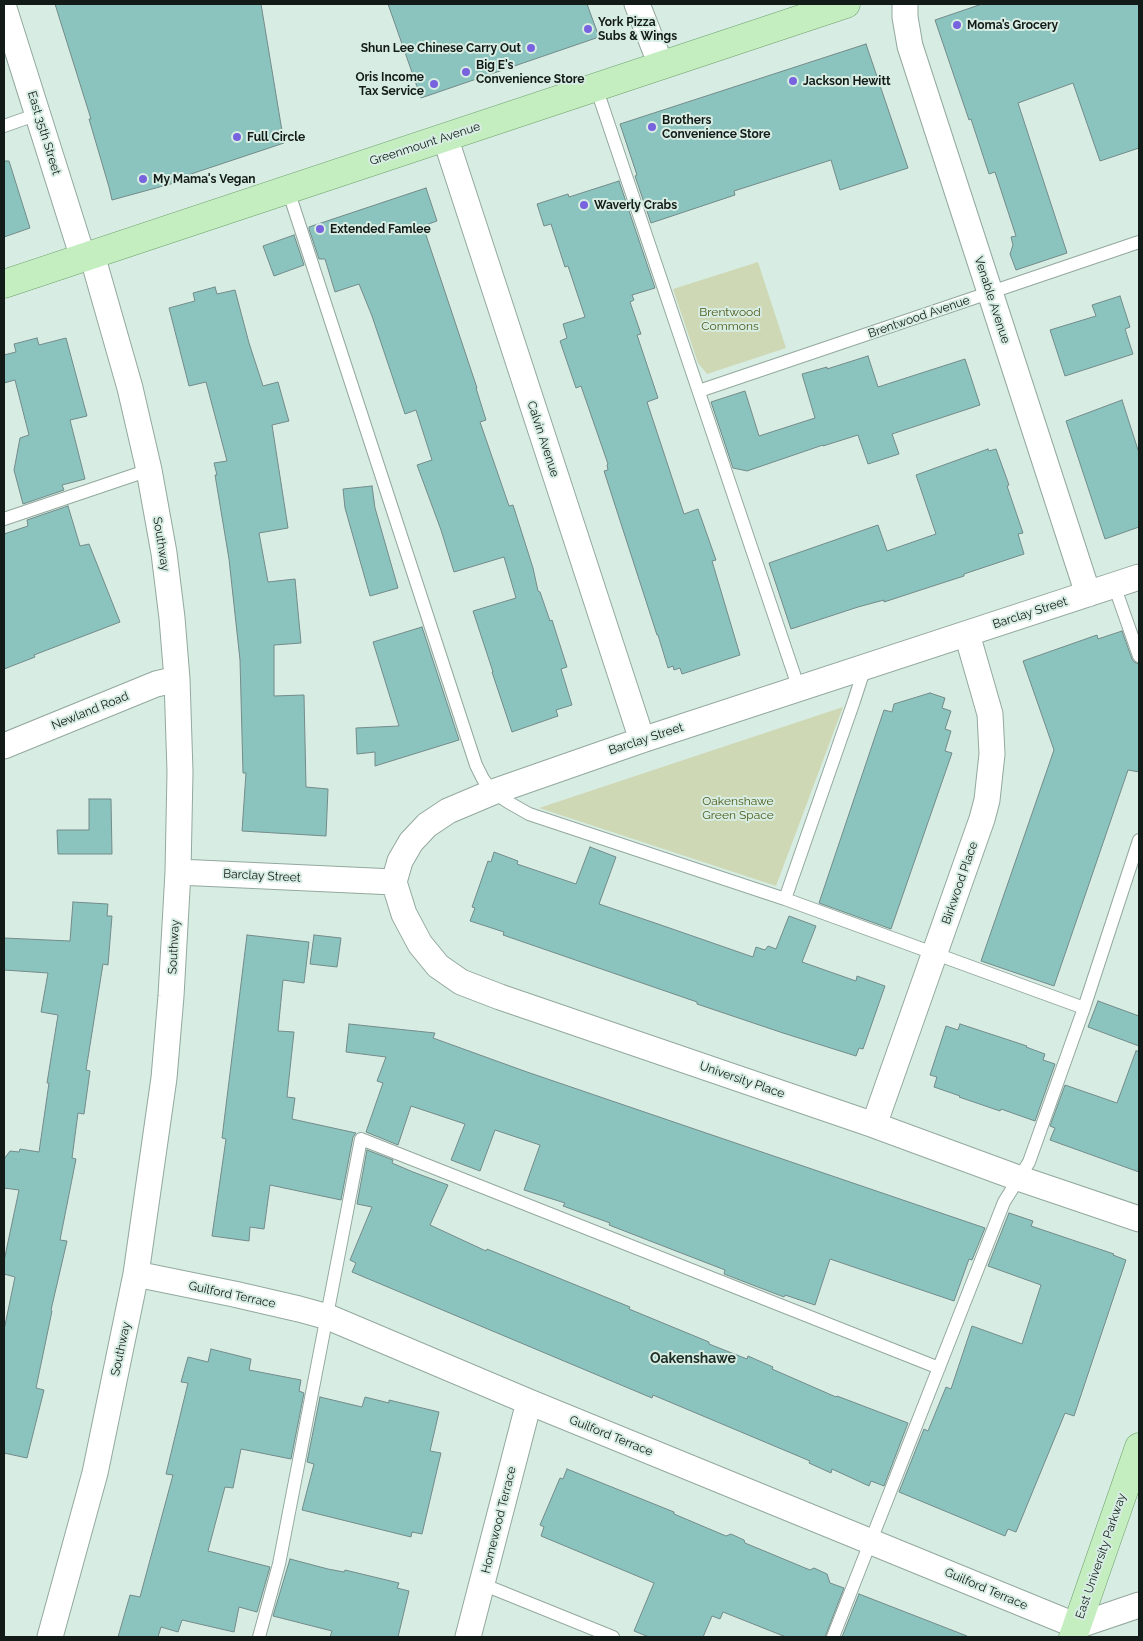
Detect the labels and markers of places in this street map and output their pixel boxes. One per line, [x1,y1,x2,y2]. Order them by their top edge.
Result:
place label: York Pizza Subs & Wings [598,15,677,43]
place label: Moma’s Grocery [967,18,1058,32]
marker: Moma’s Grocery [951,19,963,31]
marker: York Pizza Subs & Wings [582,23,594,35]
place label: Shun Lee Chinese Carry Out [361,41,521,55]
marker: Shun Lee Chinese Carry Out [525,42,537,54]
place label: Big E's Convenience Store [476,58,584,86]
marker: Big E's Convenience Store [460,66,472,78]
place label: Oris Income Tax Service [355,70,424,98]
place label: Jackson Hewitt [803,74,891,88]
marker: Jackson Hewitt [787,75,799,87]
marker: Oris Income Tax Service [428,78,440,90]
place label: Brothers Convenience Store [662,113,770,141]
marker: Brothers Convenience Store [646,121,658,133]
place label: Full Circle [247,130,305,144]
marker: Full Circle [231,131,243,143]
place label: My Mama's Vegan [153,172,256,186]
marker: My Mama's Vegan [137,173,149,185]
place label: Waverly Crabs [594,198,677,212]
marker: Waverly Crabs [578,199,590,211]
place label: Extended Famlee [330,222,431,236]
marker: Extended Famlee [314,223,326,235]

